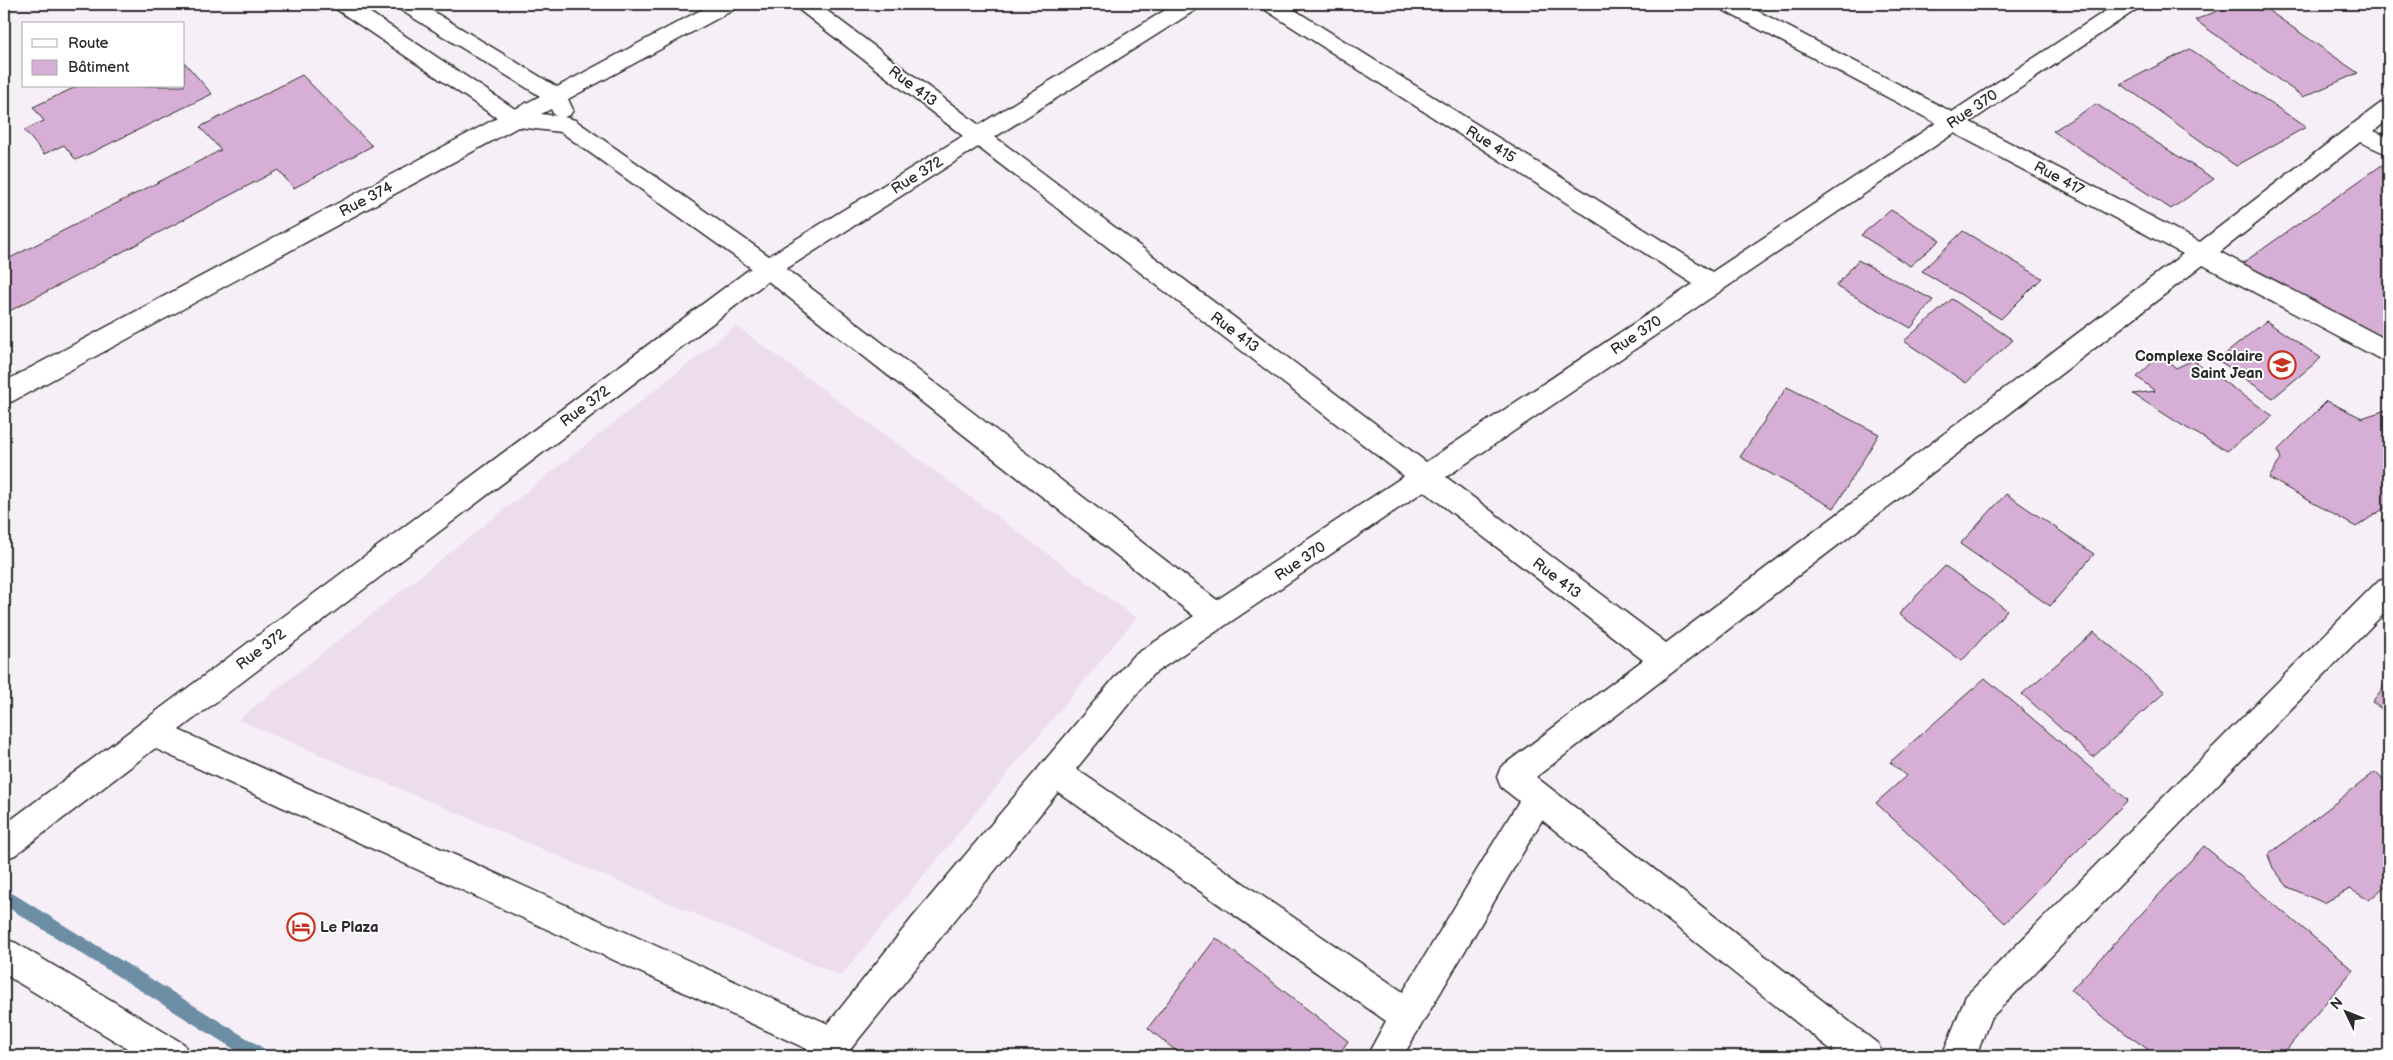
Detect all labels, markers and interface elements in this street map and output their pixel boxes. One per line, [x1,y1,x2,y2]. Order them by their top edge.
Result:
legend [22,22,185,88]
text: Route [68,34,109,53]
text: Bâtiment [68,58,130,77]
street label: Rue 413 [885,62,941,111]
street label: Rue 370 [1943,85,2002,133]
street label: Rue 415 [1462,122,1519,167]
street label: Rue 372 [888,152,947,199]
street label: Rue 417 [2030,157,2088,200]
street label: Rue 374 [336,178,396,221]
street label: Rue 413 [1207,308,1263,357]
street label: Rue 370 [1607,311,1666,359]
place label: Complexe Scolaire Saint Jean [2135,347,2263,383]
school or university icon: Complexe Scolaire Saint Jean [2267,350,2297,380]
street label: Rue 372 [557,381,614,431]
street label: Rue 370 [1271,537,1330,585]
street label: Rue 413 [1529,554,1585,603]
street label: Rue 372 [233,624,290,674]
hotel icon: Le Plaza [286,912,316,942]
place label: Le Plaza [320,918,379,937]
north arrow [2320,988,2370,1038]
text: N [2327,994,2347,1013]

